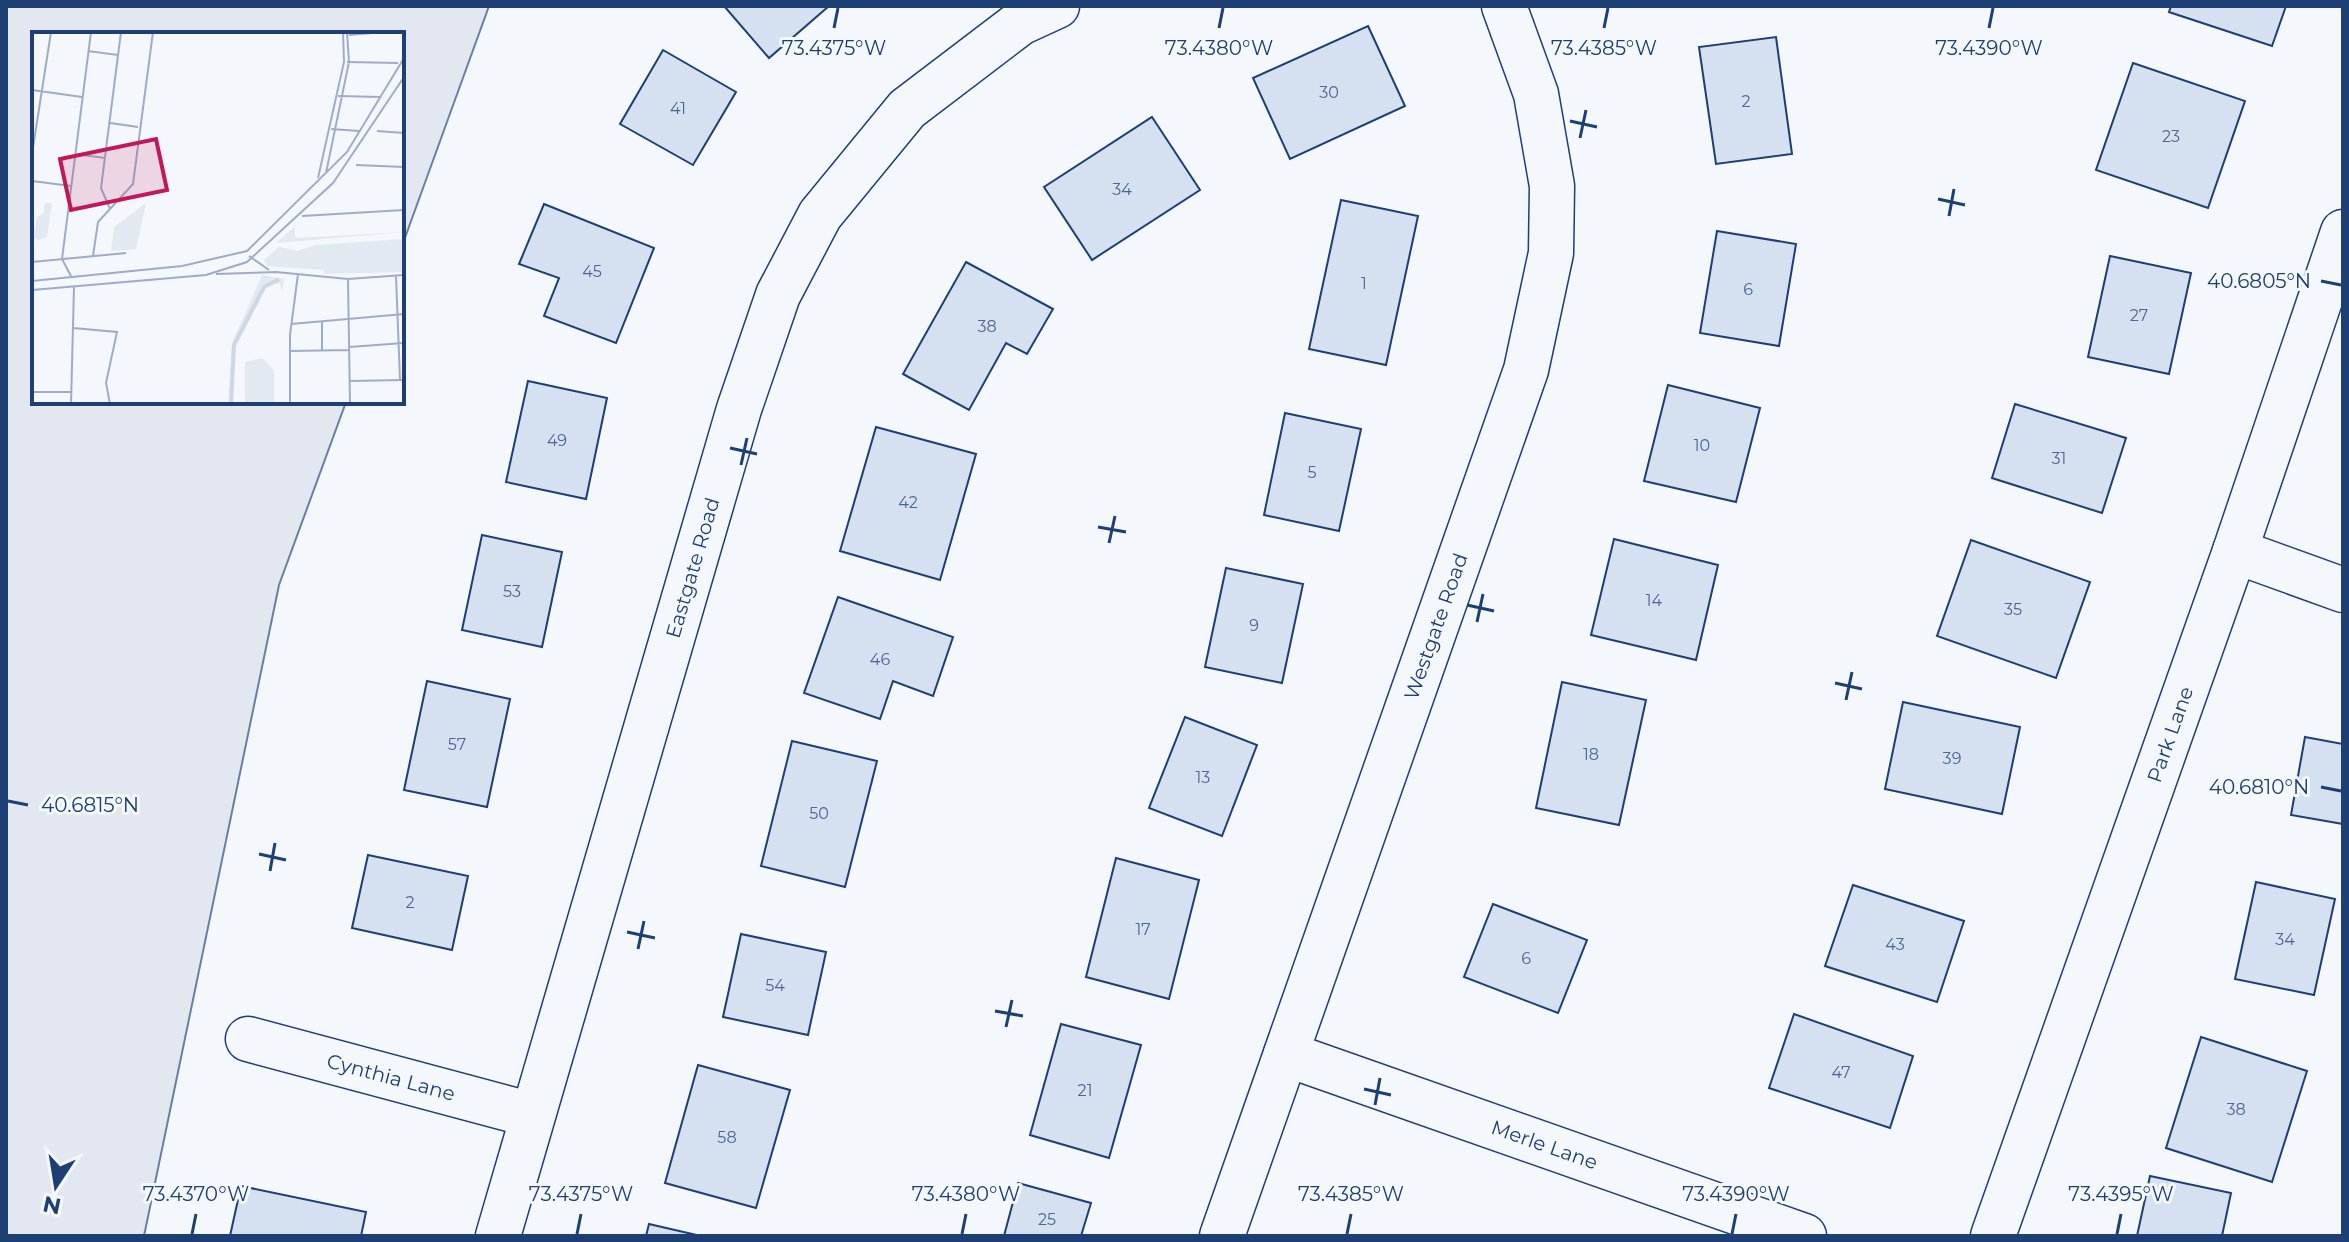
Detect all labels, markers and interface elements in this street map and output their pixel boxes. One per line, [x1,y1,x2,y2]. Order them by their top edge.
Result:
inset map [32,32,404,404]
text: 73.4375°W [782,36,886,60]
text: 73.4380°W [1165,36,1273,60]
text: 73.4385°W [1551,36,1657,60]
text: 73.4390°W [1935,36,2043,60]
house number: 30 [1319,83,1339,102]
house number: 2 [1741,92,1751,111]
house number: 41 [670,99,686,118]
house number: 23 [2162,127,2180,146]
house number: 34 [1112,180,1132,199]
house number: 45 [582,262,602,281]
text: 40.6805°N [2207,269,2311,293]
house number: 1 [1361,274,1367,293]
house number: 6 [1743,280,1753,299]
house number: 27 [2130,306,2148,325]
house number: 38 [977,317,997,336]
house number: 49 [547,431,567,450]
house number: 10 [1694,436,1710,455]
house number: 31 [2052,449,2066,468]
house number: 5 [1307,463,1317,482]
house number: 42 [898,493,918,512]
street label: Eastgate Road [661,495,725,641]
street label: Westgate Road [1399,550,1473,703]
house number: 53 [503,582,521,601]
house number: 14 [1646,591,1663,610]
house number: 35 [2004,600,2022,619]
house number: 9 [1249,616,1259,635]
house number: 46 [870,650,890,669]
street label: Park Lane [2142,683,2198,786]
house number: 57 [448,735,466,754]
house number: 18 [1583,745,1599,764]
house number: 39 [1943,749,1961,768]
house number: 13 [1196,768,1210,787]
text: 40.6810°N [2209,775,2309,799]
text: 40.6815°N [41,793,139,817]
house number: 50 [809,804,829,823]
house number: 2 [405,893,415,912]
house number: 17 [1135,920,1151,939]
house number: 34 [2275,930,2295,949]
house number: 43 [1885,935,1905,954]
house number: 6 [1521,949,1531,968]
house number: 54 [765,976,785,995]
street label: Cynthia Lane [324,1049,458,1106]
house number: 47 [1831,1063,1851,1082]
house number: 21 [1078,1081,1092,1100]
house number: 38 [2226,1100,2246,1119]
street label: Merle Lane [1488,1115,1601,1175]
house number: 58 [717,1128,737,1147]
north arrow [16,1146,96,1226]
text: 73.4370°W [143,1182,249,1206]
text: 73.4375°W [529,1182,633,1206]
text: 73.4380°W [912,1182,1020,1206]
text: 73.4385°W [1298,1182,1404,1206]
text: 73.4390°W [1682,1182,1790,1206]
text: 73.4395°W [2068,1182,2174,1206]
text: N [40,1190,63,1220]
house number: 25 [1038,1210,1056,1229]

